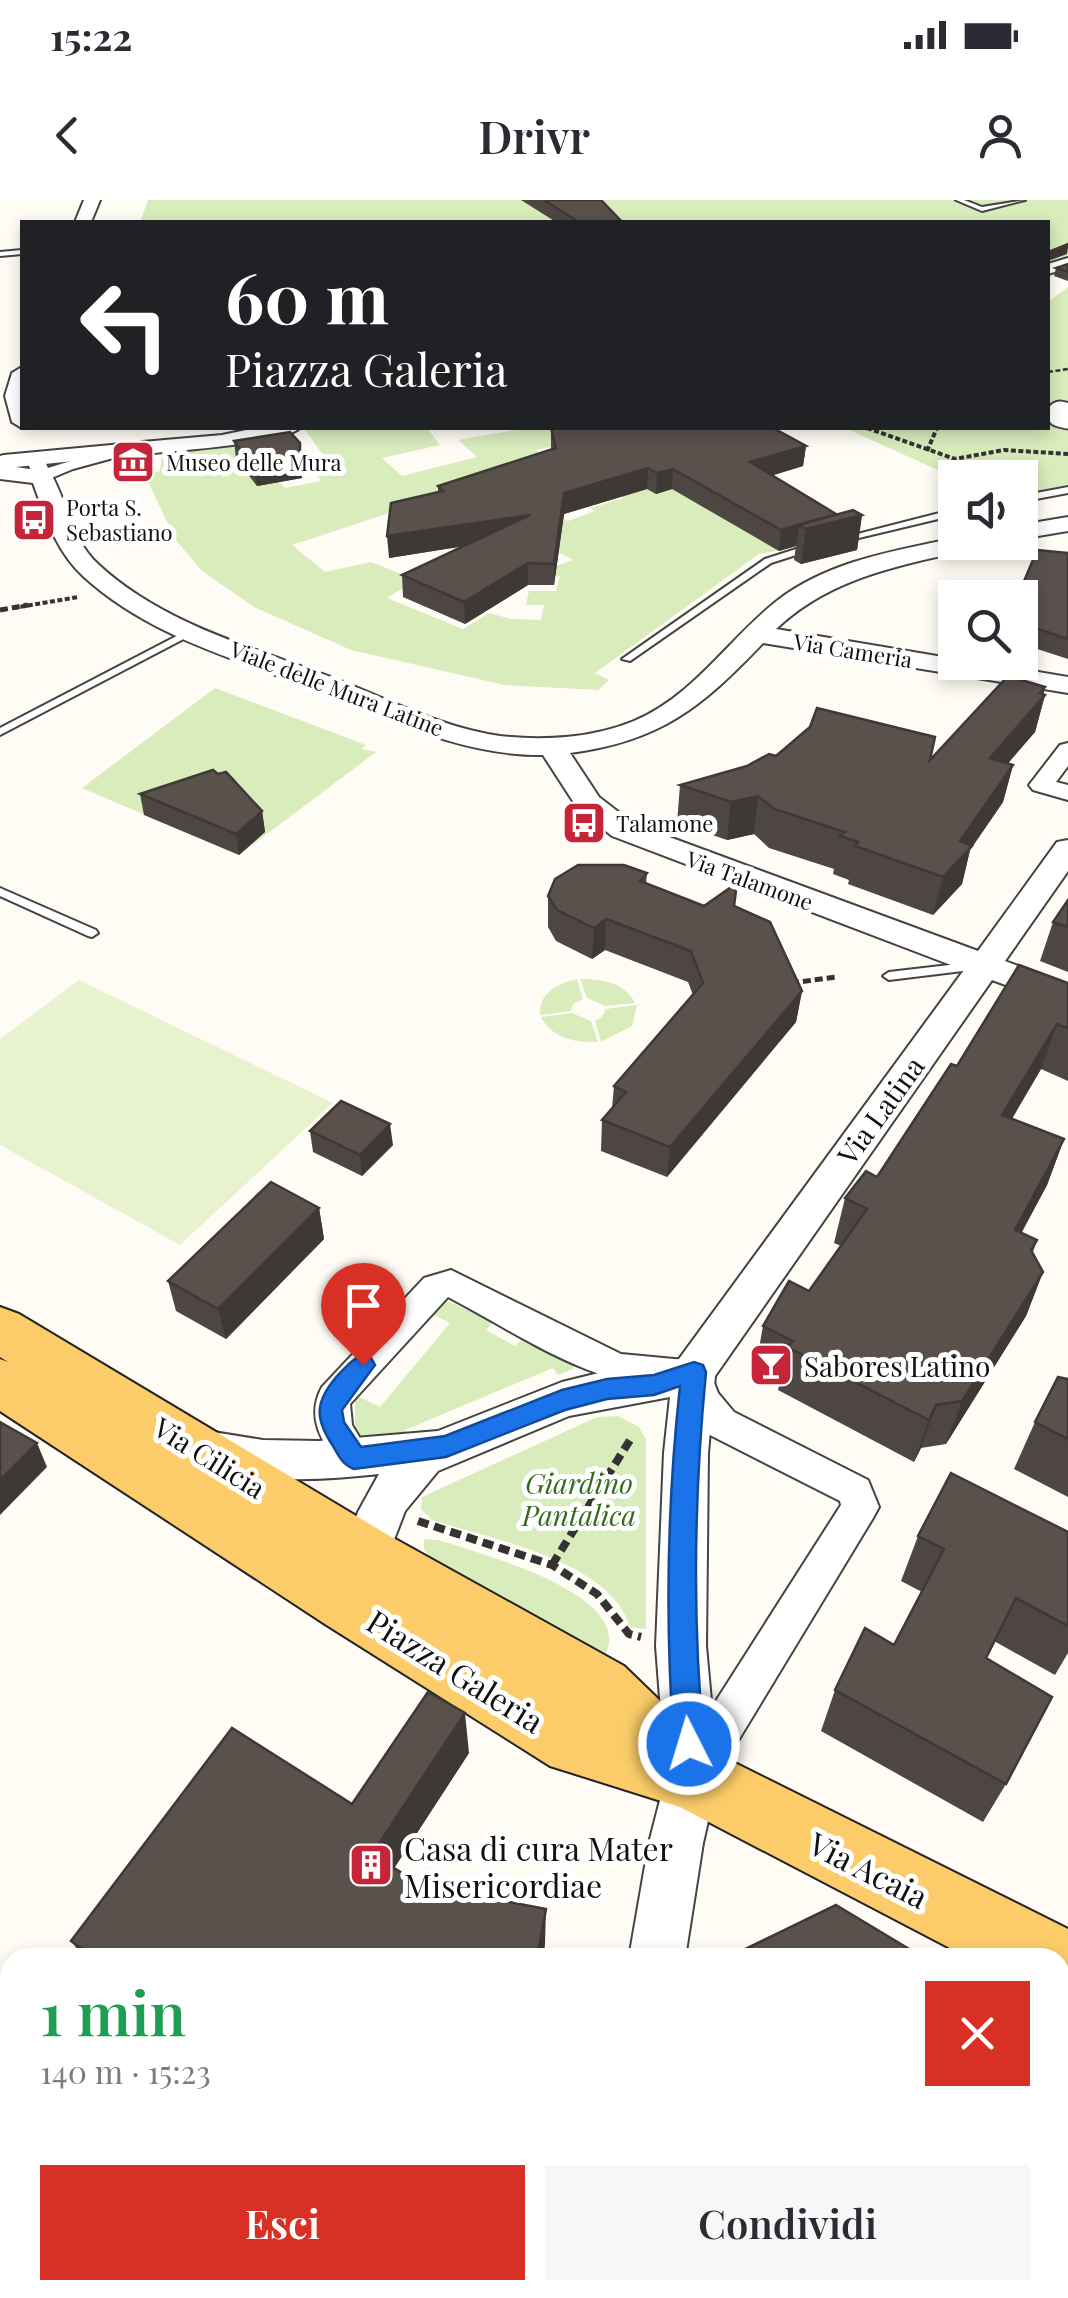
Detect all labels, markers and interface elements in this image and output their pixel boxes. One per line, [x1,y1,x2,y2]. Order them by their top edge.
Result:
text: 15:22 [50,10,132,61]
text: Drivr [478,105,590,165]
icon: back [40,108,95,163]
icon: person [973,108,1028,163]
text: 60 m [225,248,389,342]
icon: left [60,260,190,390]
text: Piazza Galeria [225,338,507,398]
museum icon: Museo delle Mura [110,439,156,485]
place label: Museo delle Mura [166,447,342,477]
map controls [938,460,1038,680]
button: sound [938,460,1038,560]
place label: Porta S. Sebastiano [66,492,173,547]
bus stop icon: Porta S. Sebastiano [11,497,57,543]
button: search [938,580,1038,680]
street label: Via Cameria [790,626,915,674]
street label: Viale delle Mura Latine [225,633,448,743]
bus stop icon: Talamone [561,800,607,846]
place label: Talamone [616,808,713,838]
street label: Via Talamone [682,843,818,917]
street label: Via Latina [828,1049,932,1172]
pin [321,1263,406,1366]
icon: arrive [336,1278,391,1333]
bar icon: Sabores Latino [748,1342,794,1388]
place label: Sabores Latino [804,1347,990,1384]
street label: Via Cilicia [146,1408,273,1506]
park label: Giardino Pantalica [521,1464,636,1533]
street label: Piazza Galeria [359,1599,553,1741]
position arrow [637,1692,741,1796]
street label: Via Acaia [801,1820,936,1917]
place label: Casa di cura Mater Misericordiae [404,1826,673,1906]
building icon: Casa di cura Mater Misericordiae [348,1842,394,1888]
text: 1 min [40,1971,186,2051]
button: close [925,1981,1030,2086]
text: 140 m · 15:23 [40,2049,211,2092]
button: Esci [40,2165,525,2280]
button: Condividi [545,2165,1030,2280]

